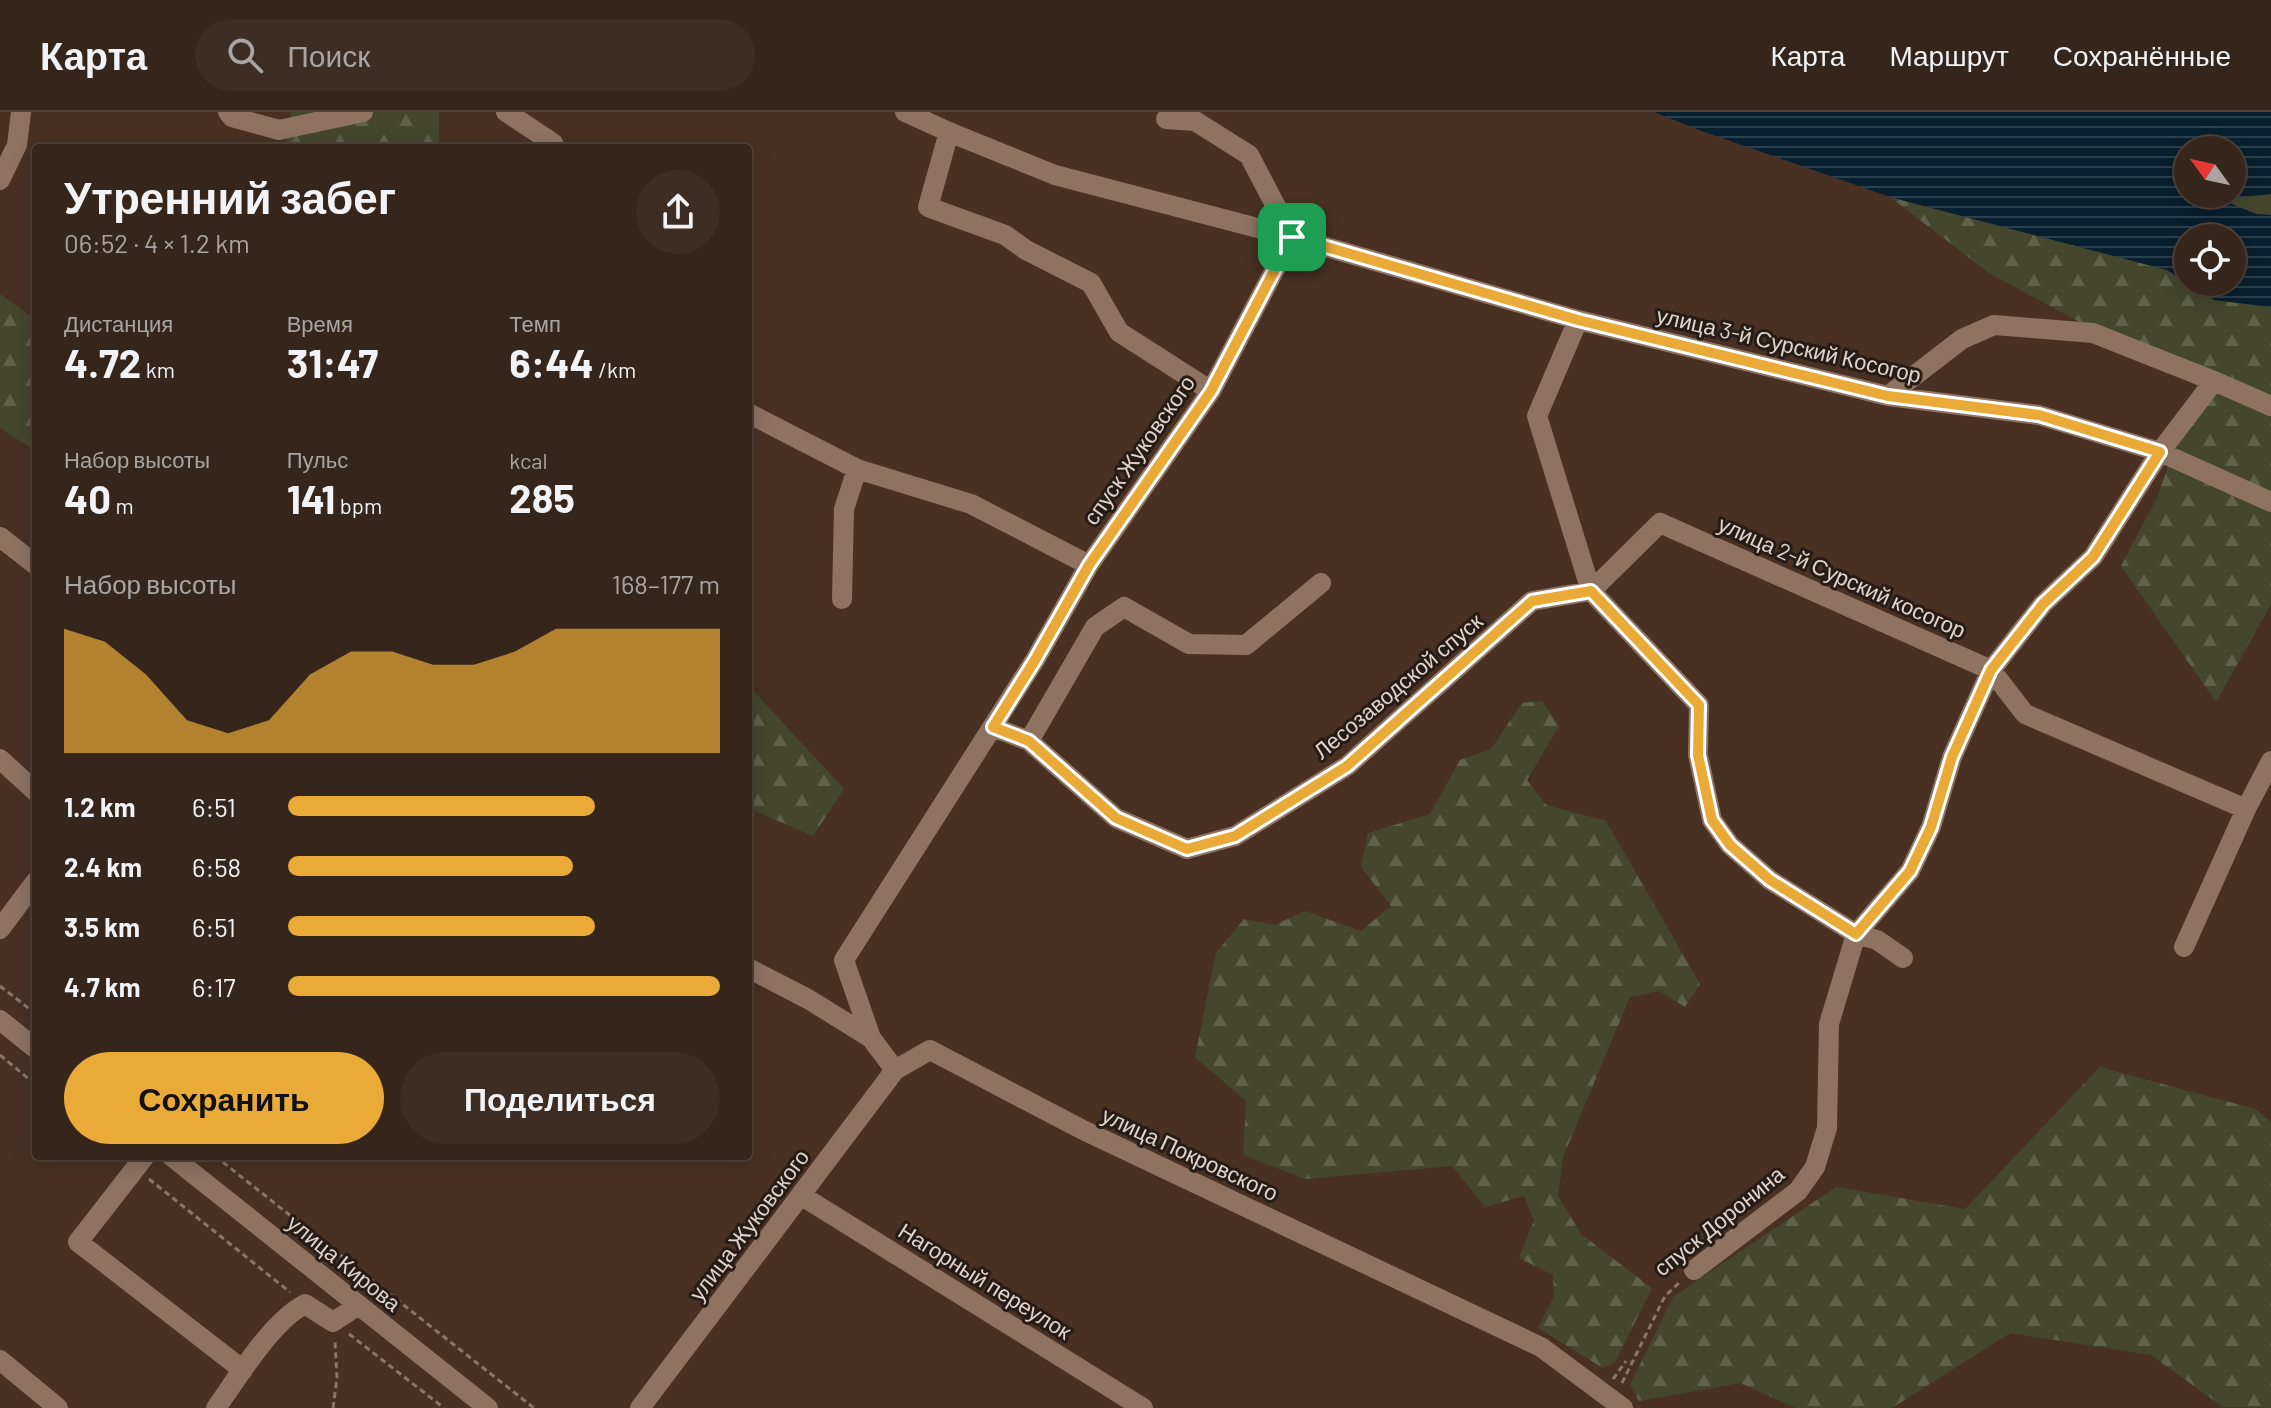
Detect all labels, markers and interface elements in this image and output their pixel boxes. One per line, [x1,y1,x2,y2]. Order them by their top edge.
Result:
search box [195,19,755,91]
text: Карта [40,32,147,78]
icon: search [223,33,267,77]
text: Поиск [287,37,370,73]
text: Карта [1770,38,1845,72]
text: Маршрут [1889,38,2009,72]
text: Сохранённые [2053,38,2231,72]
north arrow [2174,136,2246,208]
map controls [2174,136,2246,296]
text: Утренний забег [64,170,396,223]
button: share [636,170,720,254]
pin [1258,203,1326,271]
icon: arrive [1270,215,1314,259]
button: locate [2174,224,2246,296]
text: 06:52 · 4 × 1.2 km [64,227,250,258]
street label: улица 3-й Сурский Косогор [1654,301,1924,388]
text: Дистанция [64,310,173,336]
text: Время [287,310,353,336]
text: Темп [509,310,561,336]
text: 4.72 [64,338,141,386]
text: 31:47 [287,338,378,386]
text: 6:44 [509,338,594,386]
text: km [141,356,175,382]
text: /km [594,356,636,382]
street label: спуск Жуковского [1077,370,1200,530]
text: Набор высоты [64,446,210,472]
text: Пульс [287,446,348,472]
text: kcal [509,447,548,473]
text: 285 [509,473,575,521]
text: 40 [64,474,111,522]
text: 141 [287,474,335,522]
text: m [111,492,134,518]
text: bpm [335,492,382,518]
street label: улица 2-й Сурский косогор [1714,510,1970,643]
text: Набор высоты [64,568,237,599]
text: 168–177 m [612,568,720,599]
street label: Лесозаводской спуск [1308,607,1488,764]
text: 1.2 km [64,791,136,822]
text: 6:51 [192,791,236,822]
text: 2.4 km [64,851,142,882]
text: 6:58 [192,851,241,882]
text: 3.5 km [64,911,140,942]
text: 6:51 [192,911,236,942]
text: 4.7 km [64,971,140,1002]
text: 6:17 [192,971,236,1002]
button: Сохранить [64,1052,384,1144]
button: Поделиться [400,1052,720,1144]
street label: улица Покровского [1098,1101,1283,1206]
street label: улица Жуковского [683,1144,814,1306]
street label: спуск Доронина [1648,1159,1790,1281]
street label: улица Кирова [282,1209,407,1317]
street label: Нагорный переулок [894,1216,1077,1345]

